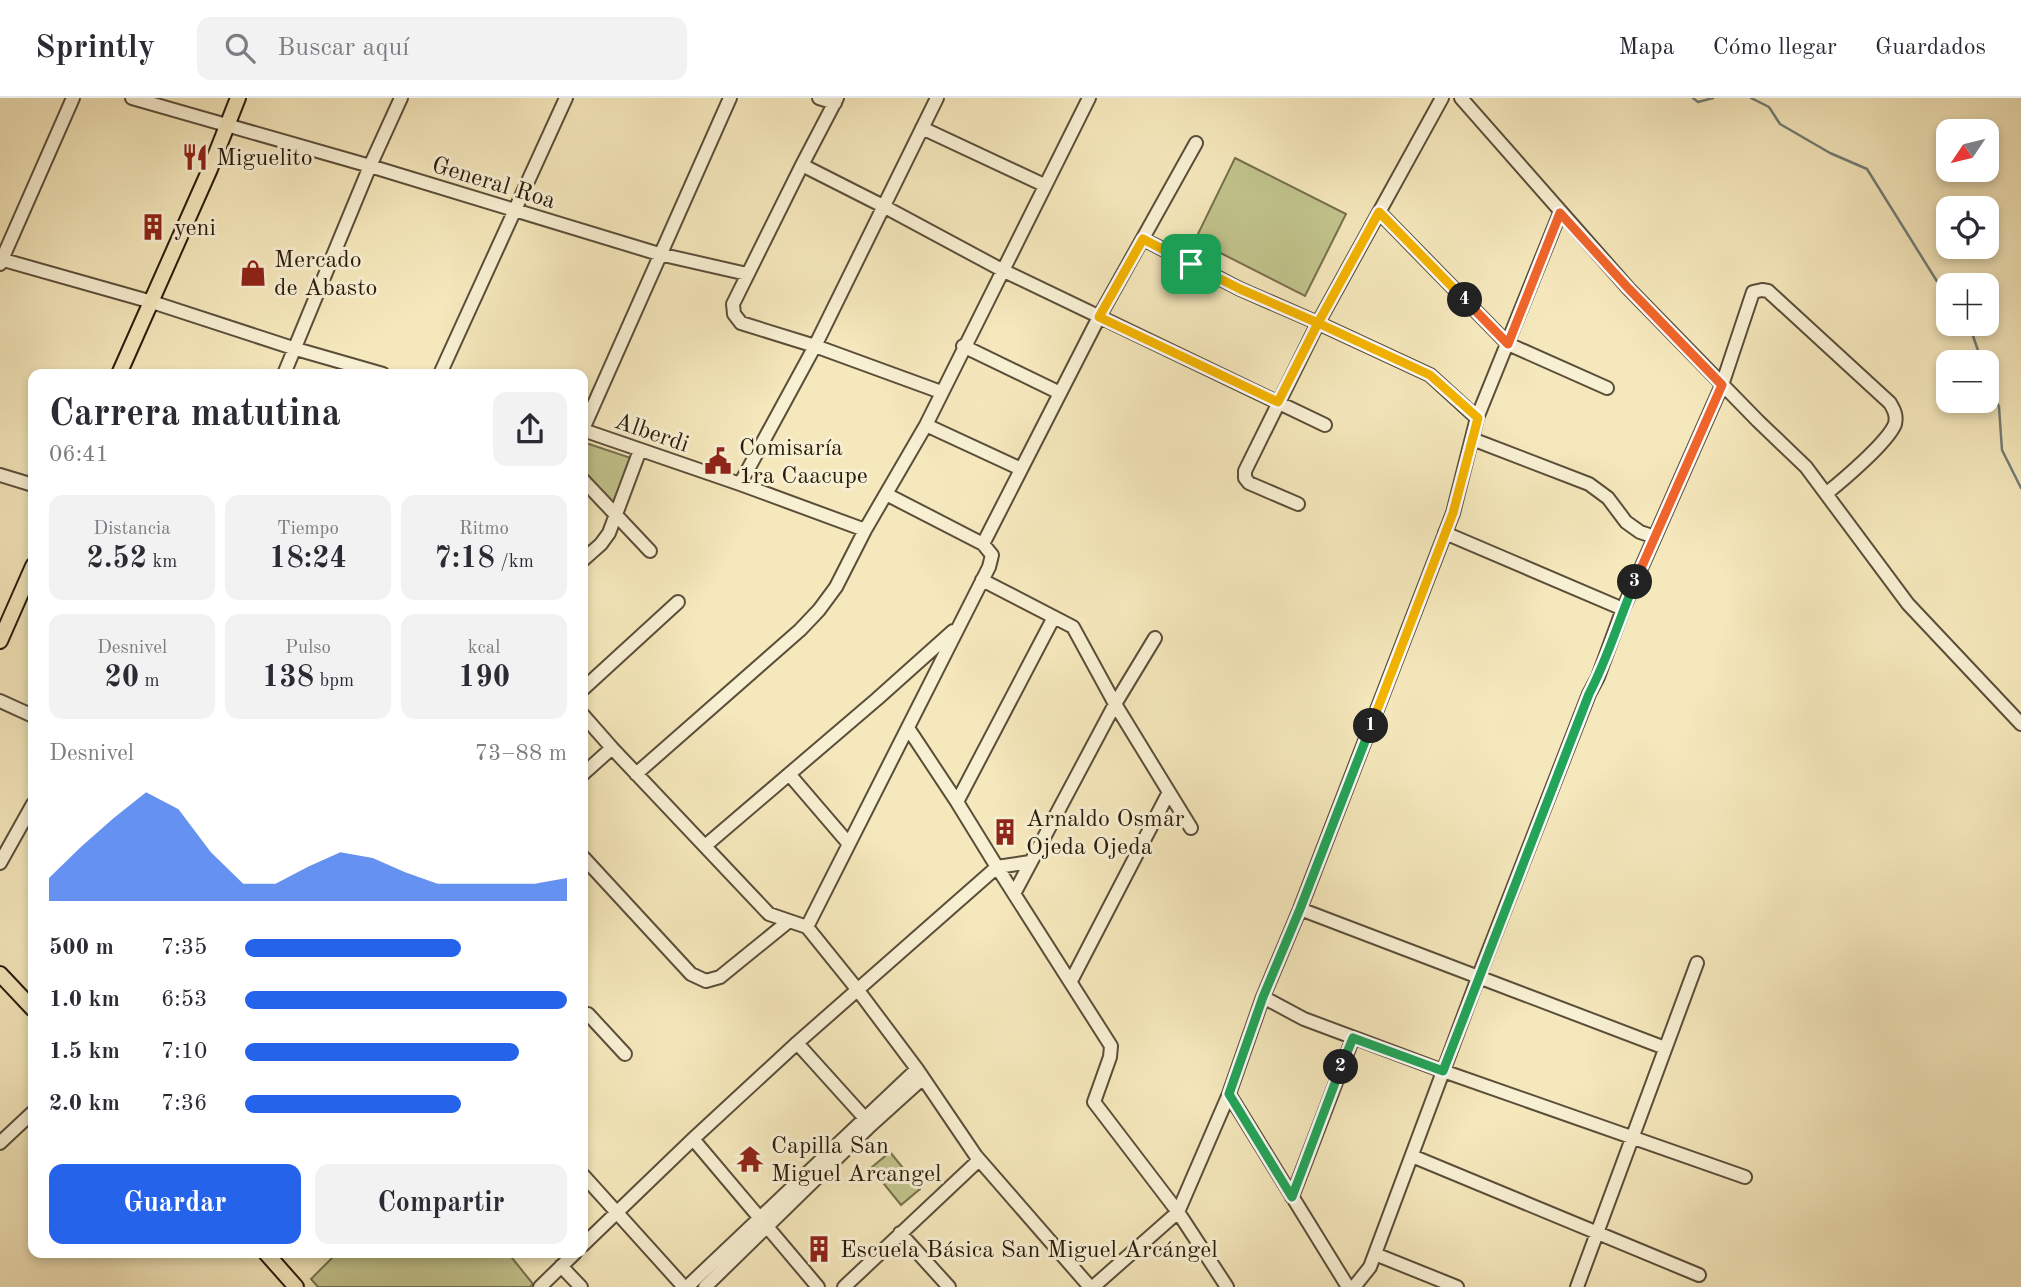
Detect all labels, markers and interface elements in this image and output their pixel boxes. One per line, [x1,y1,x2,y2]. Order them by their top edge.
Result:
search box [197,17,687,80]
icon: search [221,29,259,67]
text: Sprintly [35,32,155,65]
text: Buscar aquí [277,35,409,61]
text: Mapa [1618,36,1675,60]
text: Cómo llegar [1713,36,1837,60]
text: Guardados [1875,36,1986,60]
north arrow [1936,119,1998,182]
map controls [1936,119,1999,413]
restaurant icon: Miguelito [180,142,210,172]
place label: Miguelito [216,147,313,171]
street label: General Roa [429,154,558,214]
button: locate [1936,196,1999,259]
building icon: yeni [138,212,168,242]
place label: yeni [174,217,216,241]
pin [1161,234,1221,294]
icon: arrive [1172,245,1210,283]
place label: Mercado de Abasto [274,249,378,301]
shop icon: Mercado de Abasto [238,258,268,288]
button: + [1936,273,1999,336]
pin: 4 [1448,282,1482,318]
text: 4 [1459,290,1470,309]
button: − [1936,350,1999,413]
button: share [493,392,567,466]
text: Carrera matutina [49,396,341,434]
street label: Alberdi [611,410,692,458]
place label: Comisaría 1ra Caacupe [739,437,868,489]
text: 06:41 [49,443,109,466]
public building icon: Comisaría 1ra Caacupe [703,446,733,476]
text: Distancia [93,520,171,539]
text: Tiempo [277,520,339,539]
text: Ritmo [459,520,509,539]
text: 2.52 [87,544,147,574]
text: 18:24 [269,544,347,574]
text: 7:18 [434,544,495,574]
text: km [147,553,177,572]
text: /km [495,553,534,572]
pin: 3 [1618,564,1652,600]
text: 3 [1629,572,1640,591]
text: Desnivel [97,639,167,658]
text: Pulso [285,639,331,658]
text: kcal [468,639,500,658]
text: 20 [104,663,139,693]
text: 138 [262,663,314,693]
text: 190 [458,663,510,693]
text: m [139,672,160,691]
text: bpm [314,672,354,691]
pin: 1 [1354,708,1388,744]
text: 1 [1365,716,1376,735]
text: Desnivel [49,742,134,765]
text: 73–88 m [475,742,567,765]
place label: Arnaldo Osmar Ojeda Ojeda [1026,808,1185,860]
building icon: Arnaldo Osmar Ojeda Ojeda [990,817,1020,847]
text: 500 m [49,936,114,959]
text: 7:35 [161,936,207,959]
text: 1.0 km [49,988,120,1011]
text: 6:53 [161,988,207,1011]
text: 1.5 km [49,1040,120,1063]
text: 7:10 [161,1040,207,1063]
pin: 2 [1324,1049,1358,1084]
text: 2 [1335,1057,1346,1076]
text: 2.0 km [49,1092,120,1115]
text: 7:36 [161,1092,207,1115]
place label: Capilla San Miguel Arcangel [771,1135,942,1187]
temple icon: Capilla San Miguel Arcangel [735,1144,765,1174]
button: Guardar [49,1164,301,1244]
button: Compartir [315,1164,567,1244]
building icon: Escuela Básica San Miguel Arcángel [804,1234,834,1264]
place label: Escuela Básica San Miguel Arcángel [840,1239,1218,1263]

